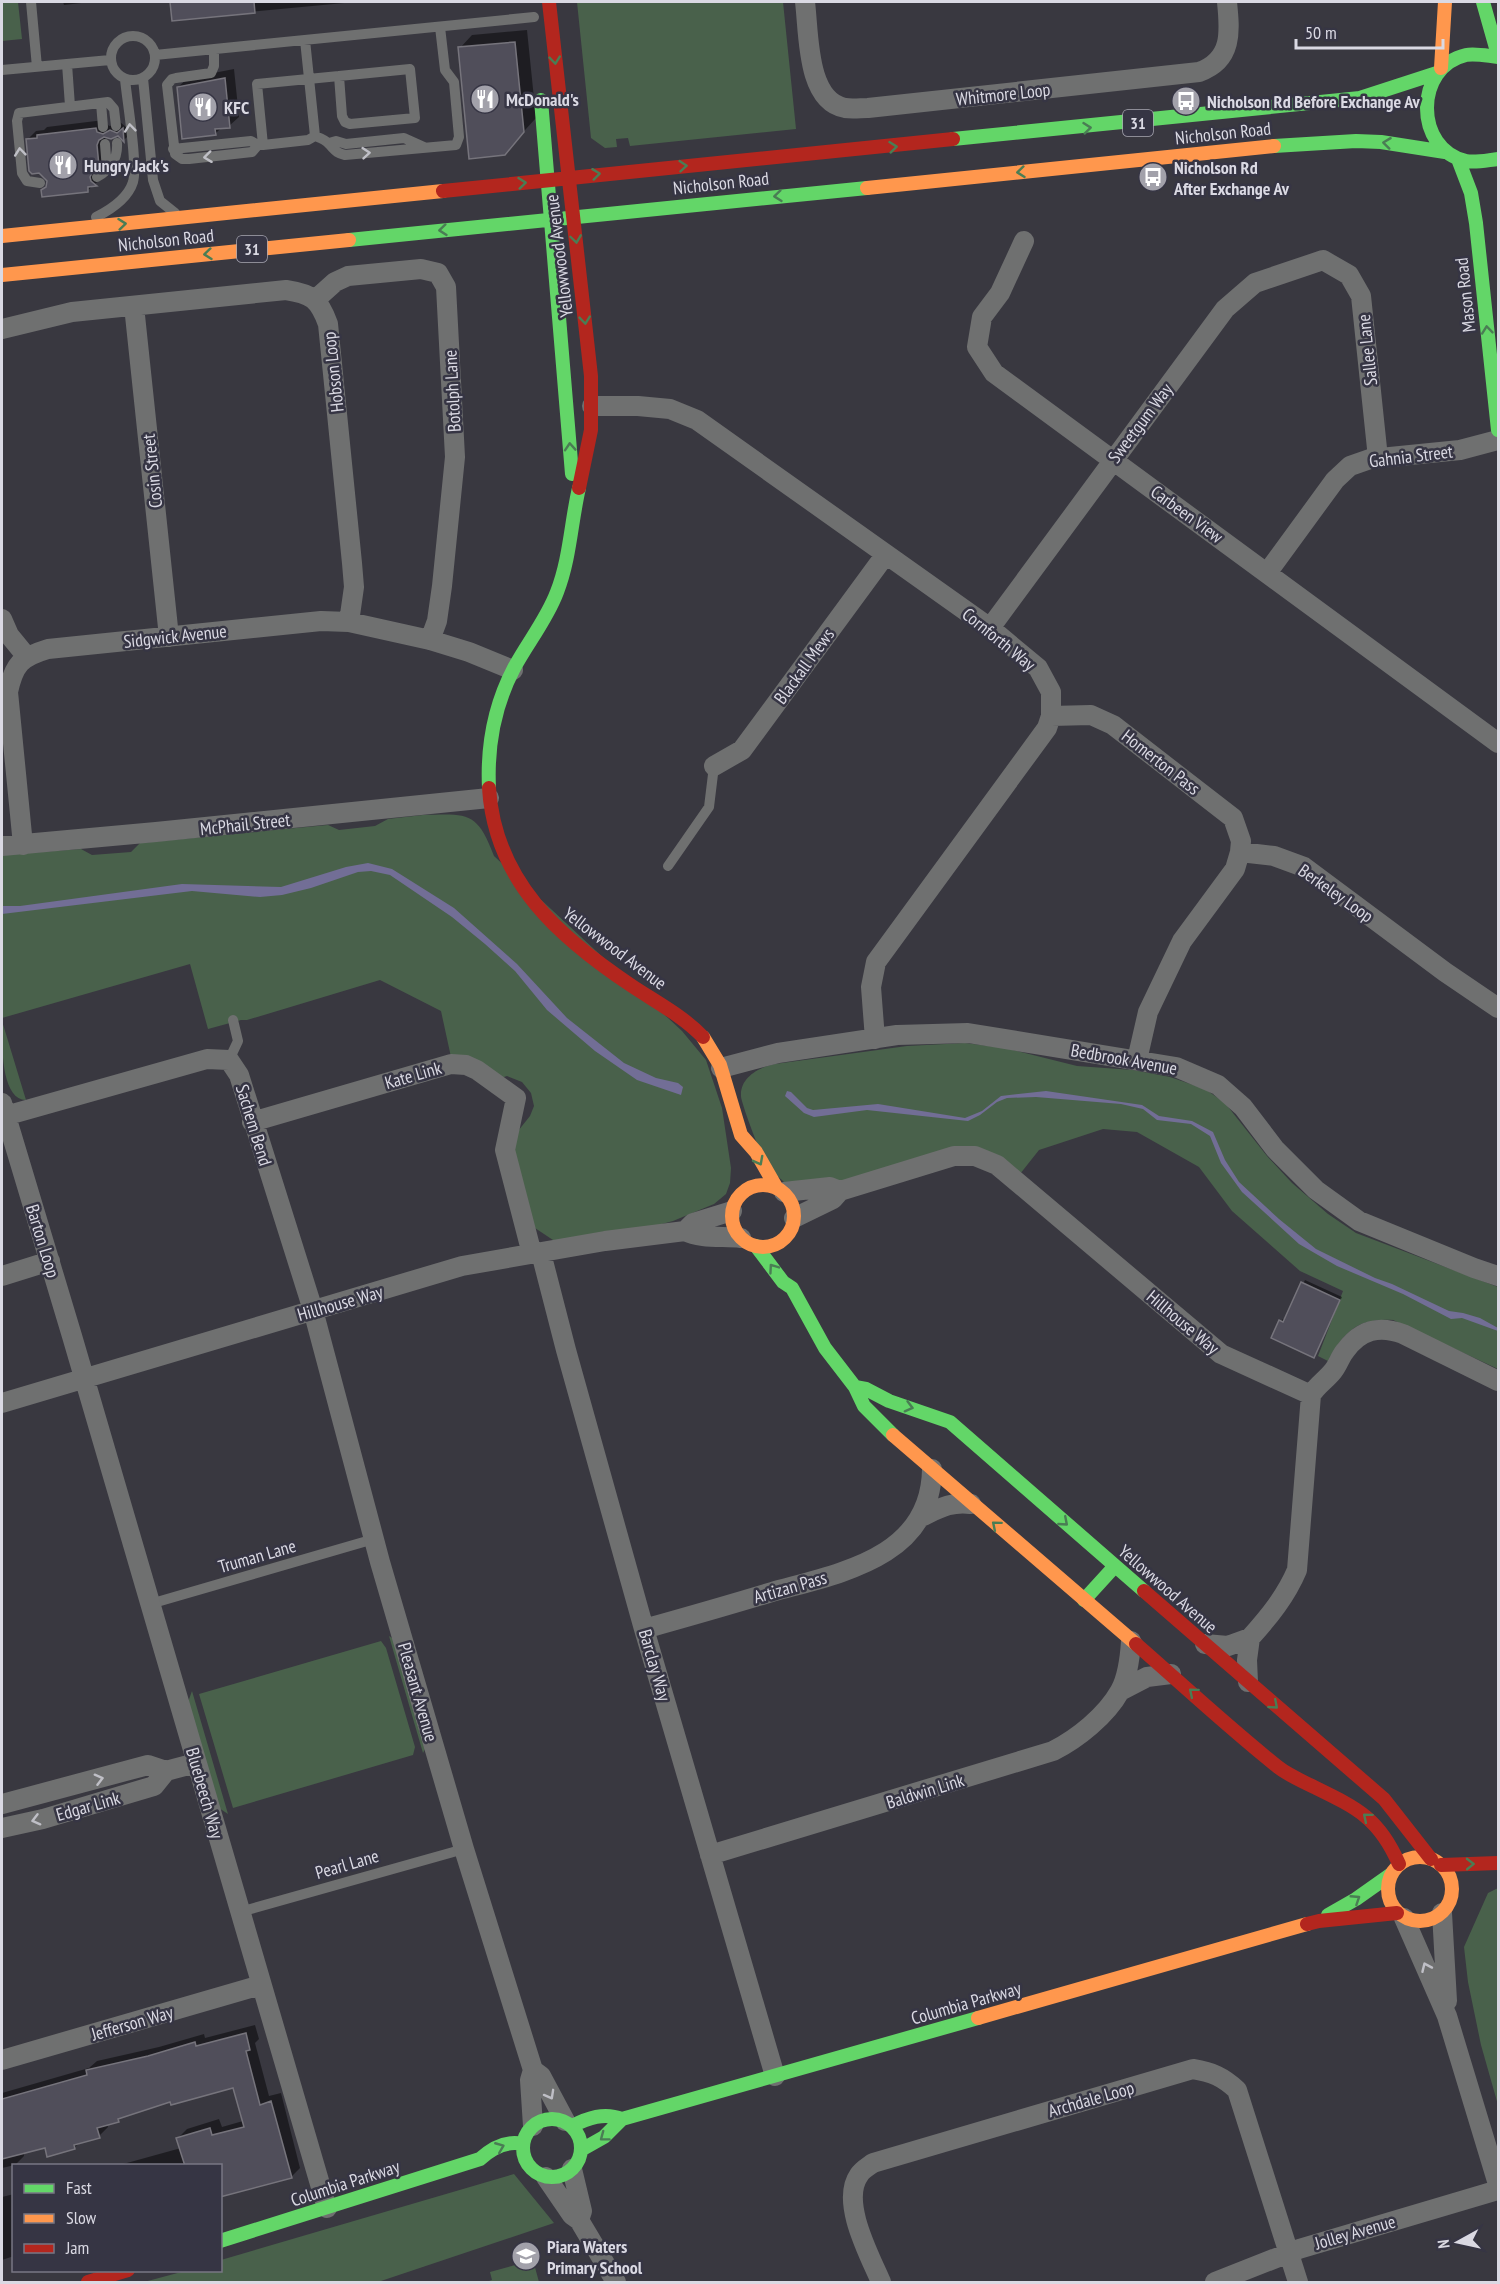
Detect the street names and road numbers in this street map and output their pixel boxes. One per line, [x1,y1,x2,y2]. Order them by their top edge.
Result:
street label: Whitmore Loop [955,78,1051,110]
road number: 31 [1123,110,1153,136]
street label: Nicholson Road [1174,117,1272,149]
street label: Nicholson Road [672,167,770,199]
street label: Yellowwood Avenue [540,193,578,319]
street label: Nicholson Road [117,224,215,256]
road number: 31 [237,236,267,262]
street label: Mason Road [1450,257,1480,333]
street label: Sallee Lane [1352,313,1382,387]
street label: Hobson Loop [317,330,349,413]
street label: Botolph Lane [438,349,466,433]
street label: Sweetgum Way [1103,378,1178,467]
street label: Cosin Street [137,433,167,509]
street label: Gahnia Street [1368,439,1454,473]
street label: Carbeen View [1146,480,1228,548]
street label: Cornforth Way [958,602,1041,676]
street label: Sidgwick Avenue [122,619,228,653]
street label: Blackall Mews [769,624,839,708]
street label: Homerton Pass [1117,724,1205,800]
street label: McPhail Street [199,808,291,840]
street label: Berkeley Loop [1294,859,1378,927]
street label: Yellowwood Avenue [559,902,671,994]
street label: Bedbrook Avenue [1069,1038,1179,1080]
street label: Kate Link [382,1056,444,1094]
street label: Sachem Bend [231,1082,277,1168]
street label: Barton Loop [21,1202,65,1281]
street label: Hillhouse Way [295,1280,386,1326]
street label: Hillhouse Way [1142,1285,1224,1359]
street label: Truman Lane [216,1534,298,1578]
street label: Yellowwood Avenue [1114,1540,1222,1638]
street label: Artizan Pass [751,1566,829,1608]
street label: Barclay Way [634,1626,676,1704]
street label: Pleasant Avenue [393,1640,443,1744]
street label: Bluebeech Way [181,1745,229,1841]
street label: Baldwin Link [883,1768,967,1814]
street label: Edgar Link [53,1786,123,1826]
street label: Pearl Lane [313,1844,381,1884]
street label: Columbia Parkway [908,1976,1024,2030]
street label: Jefferson Way [87,2000,176,2046]
street label: Archdale Loop [1045,2076,1137,2122]
street label: Columbia Parkway [288,2154,403,2211]
street label: Jolley Avenue [1311,2210,1398,2255]

